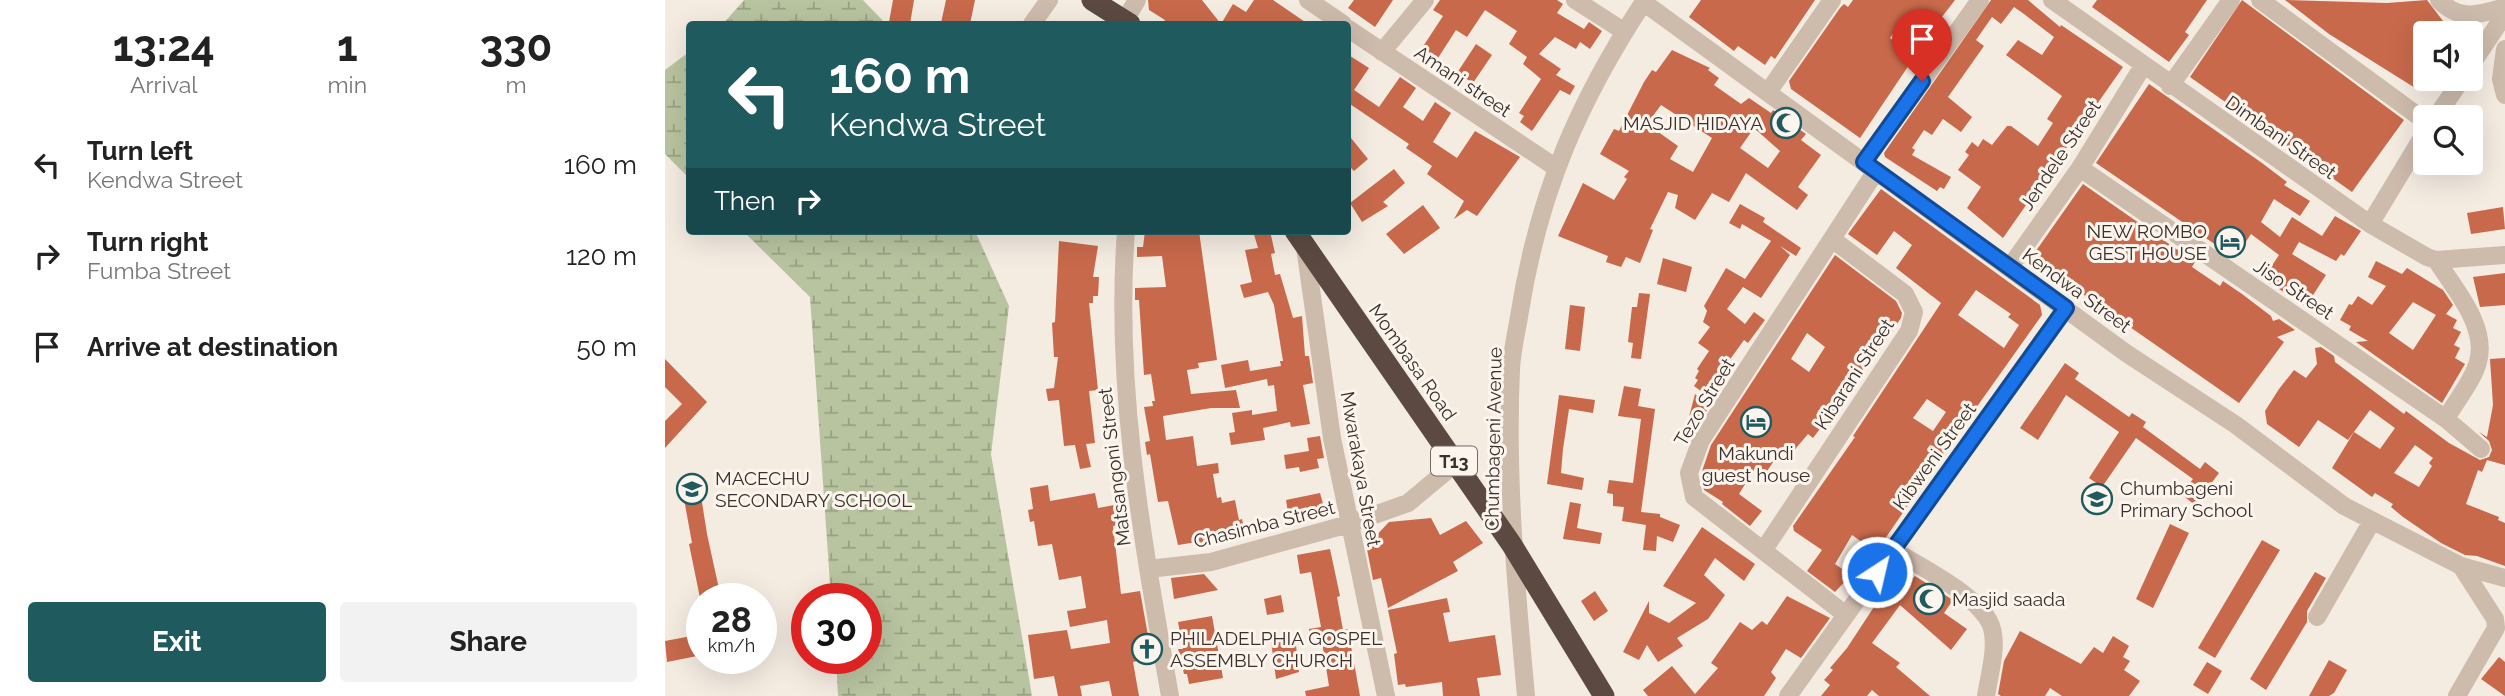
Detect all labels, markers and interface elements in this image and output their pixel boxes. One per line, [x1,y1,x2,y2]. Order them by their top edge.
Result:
pin [1892,9,1952,81]
icon: arrive [1903,20,1941,58]
map controls [2413,21,2483,175]
button: sound [2413,21,2483,91]
text: 13:24 [113,22,215,71]
text: 1 [337,22,358,71]
text: 330 [480,22,552,71]
street label: Amani street [1411,41,1516,122]
text: 160 m [829,47,970,104]
icon: left [714,49,805,140]
text: Arrival [130,71,197,98]
text: min [327,71,367,98]
text: m [505,71,527,98]
street label: Dimbani Street [2221,91,2341,184]
street label: Jendele Street [2015,95,2105,214]
button: search [2413,105,2483,175]
text: Kendwa Street [829,106,1046,143]
mosque icon: MASJID HIDAYA [1769,106,1803,140]
place label: MASJID HIDAYA [1623,112,1763,134]
text: Turn left [87,136,193,166]
icon: left [28,146,66,184]
text: 160 m [564,150,637,180]
text: Kendwa Street [87,166,243,193]
icon: right [789,182,827,220]
text: Then [714,186,775,216]
place label: NEW ROMBO GEST HOUSE [2086,220,2207,264]
hotel icon: NEW ROMBO GEST HOUSE [2213,225,2247,259]
text: Turn right [87,227,208,257]
icon: right [28,237,66,275]
text: 120 m [566,241,637,271]
street label: Kendwa Street [2018,243,2136,337]
street label: Jiso Street [2250,254,2339,324]
text: Fumba Street [87,257,231,284]
street label: Mombasa Road [1365,299,1461,425]
street label: Kibarani Street [1810,314,1898,434]
icon: arrive [28,328,66,366]
text: Arrive at destination [87,332,338,362]
text: 50 m [576,332,637,362]
street label: Chumbageni Avenue [1480,347,1506,531]
street label: Tezo Street [1669,354,1739,450]
street label: Matsangoni Street [1093,386,1135,548]
street label: Mwarakaya Street [1337,390,1386,549]
street label: Kibweni Street [1888,398,1981,514]
hotel icon: Makundi guest house [1739,405,1773,439]
place label: Makundi guest house [1702,442,1810,486]
road number: T13 [1431,447,1477,476]
place label: MACECHU SECONDARY SCHOOL [715,467,912,511]
school or university icon: MACECHU SECONDARY SCHOOL [675,472,709,506]
place label: Chumbageni Primary School [2120,477,2253,521]
school or university icon: Chumbageni Primary School [2080,482,2114,516]
street label: Chasimba Street [1191,496,1338,552]
position arrow [1840,535,1914,609]
mosque icon: Masjid saada [1912,582,1946,616]
speed limit sign: 30 [791,583,882,674]
place label: Masjid saada [1952,588,2065,610]
text: 28 [711,599,752,640]
button: Exit [28,602,326,682]
button: Share [340,602,637,682]
place label: PHILADELPHIA GOSPEL ASSEMBLY CHURCH [1170,627,1382,671]
church icon: PHILADELPHIA GOSPEL ASSEMBLY CHURCH [1130,632,1164,666]
text: km/h [708,635,755,656]

